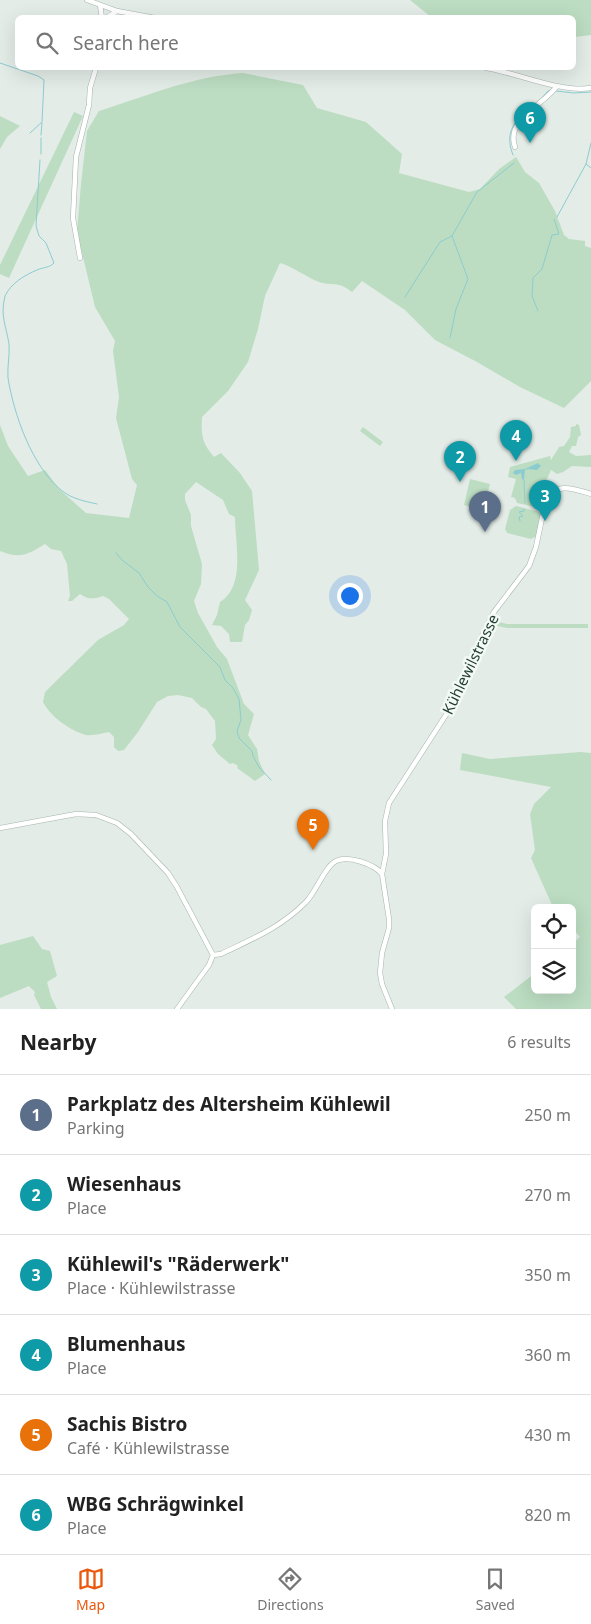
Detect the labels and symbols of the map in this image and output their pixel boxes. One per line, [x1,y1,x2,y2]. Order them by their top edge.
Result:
pin: 6 [514,102,546,143]
pin: 4 [500,420,532,461]
pin: 2 [444,441,476,482]
pin: 3 [529,480,561,521]
pin: 1 [469,491,501,532]
your location [337,583,363,609]
street label: Kühlewilstrasse [437,611,503,717]
pin: 5 [297,809,329,850]

